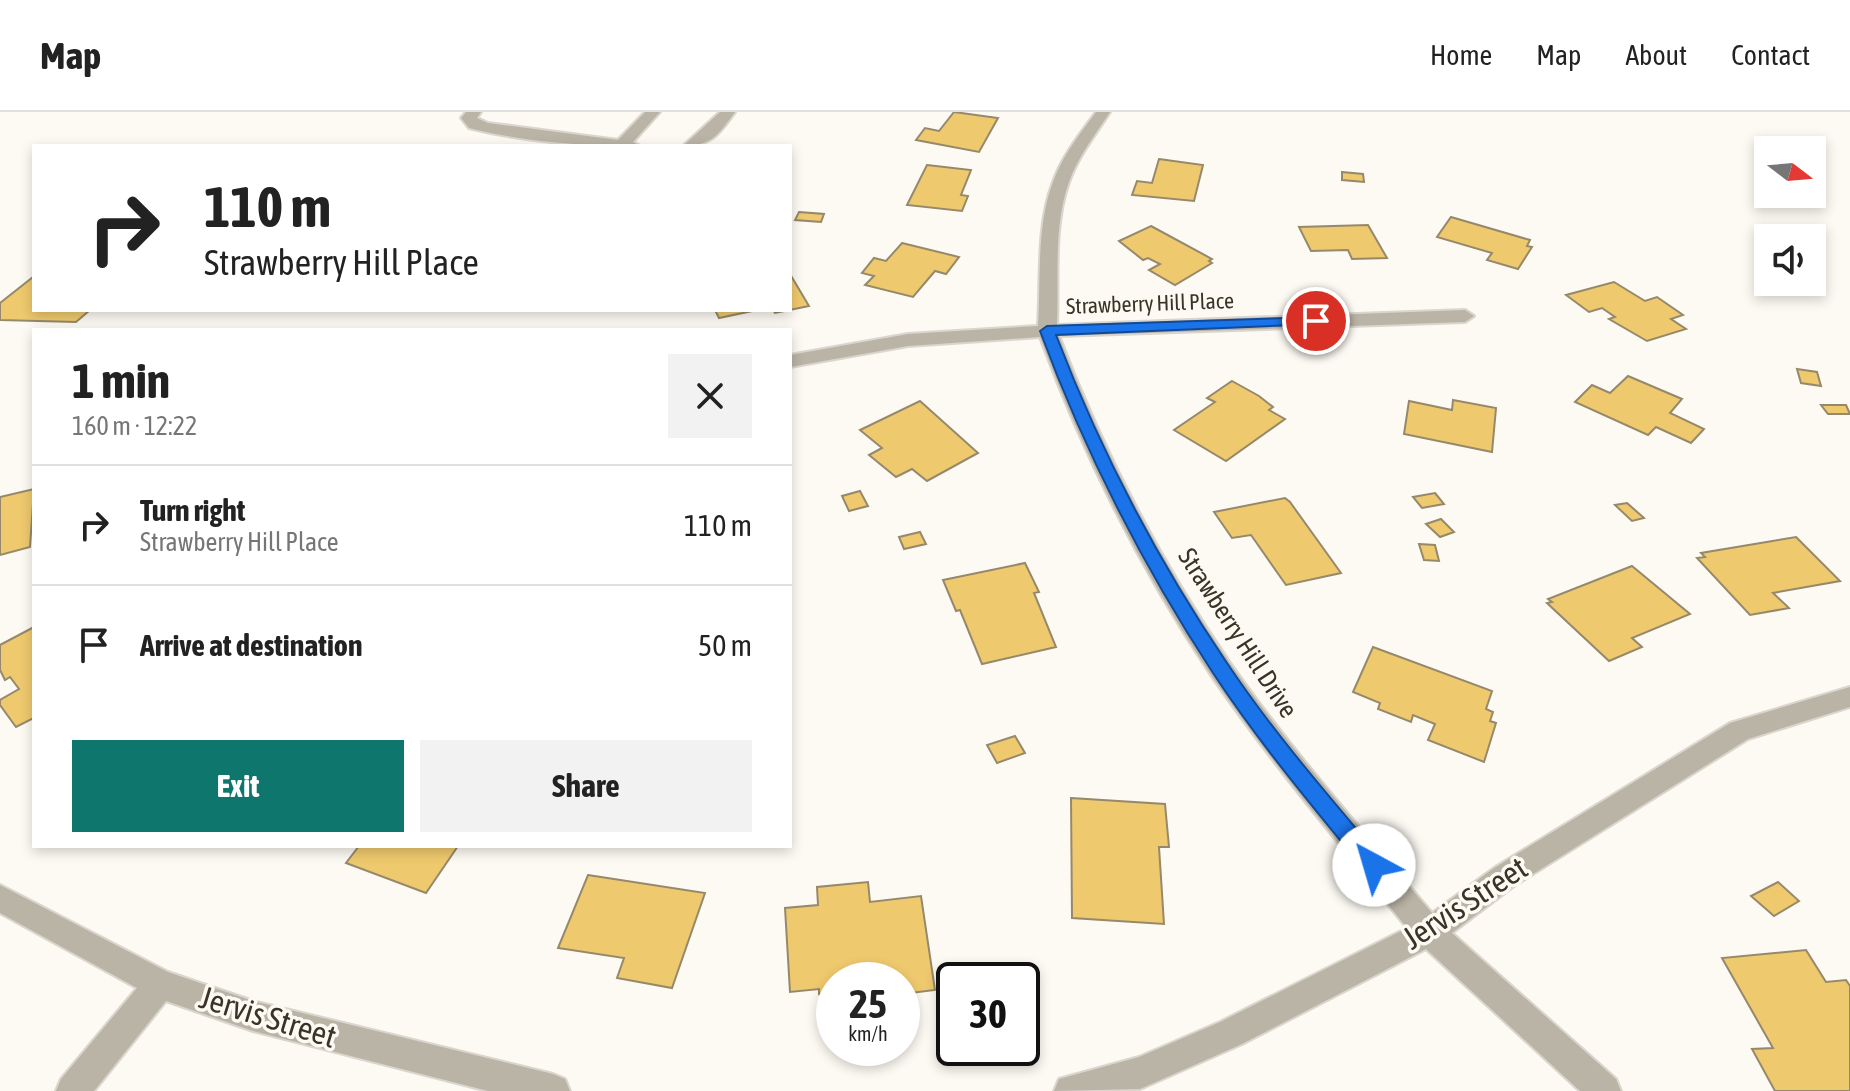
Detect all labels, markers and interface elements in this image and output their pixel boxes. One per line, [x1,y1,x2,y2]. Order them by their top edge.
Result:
text: Map [40,34,101,77]
text: Home [1430,39,1492,71]
text: Map [1536,39,1581,71]
text: About [1625,39,1687,71]
text: Contact [1731,39,1810,71]
north arrow [1754,136,1826,208]
map controls [1754,136,1826,296]
text: 110 m [204,175,331,239]
icon: right [72,176,176,280]
button: sound [1754,224,1826,296]
text: Strawberry Hill Place [204,241,479,283]
street label: Strawberry Hill Place [1066,287,1234,319]
pin [1282,287,1350,355]
icon: arrive [1294,299,1338,343]
text: 1 min [72,353,170,408]
button: close [668,354,752,438]
text: 160 m · 12:22 [72,411,197,441]
text: Turn right [140,493,246,527]
icon: right [72,503,116,547]
text: 110 m [684,508,752,542]
text: Strawberry Hill Place [140,527,338,557]
street label: Strawberry Hill Drive [1172,543,1304,723]
icon: arrive [72,623,116,667]
text: Arrive at destination [140,628,362,662]
text: 50 m [698,628,752,662]
button: Exit [72,740,404,832]
button: Share [420,740,752,832]
position arrow [1332,823,1416,907]
street label: Jervis Street [1396,849,1534,956]
speed limit sign: 30 [936,962,1040,1066]
street label: Jervis Street [195,978,341,1055]
text: 25 [849,981,887,1026]
text: km/h [848,1022,888,1045]

